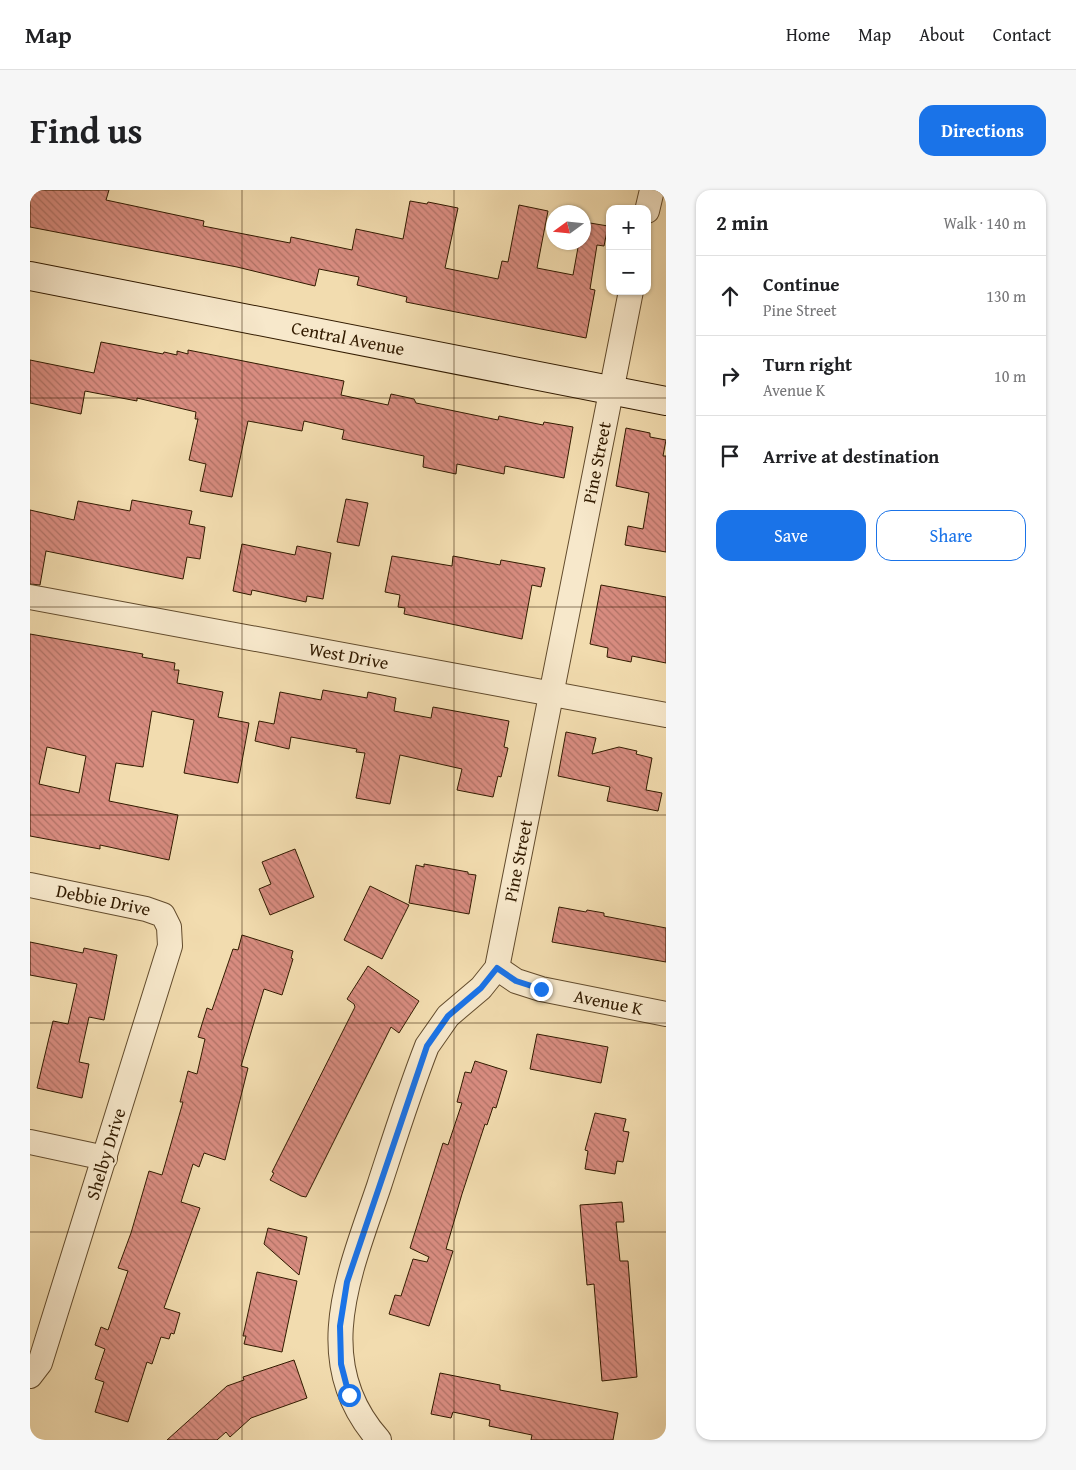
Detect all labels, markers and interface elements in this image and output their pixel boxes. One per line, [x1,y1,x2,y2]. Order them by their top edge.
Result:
text: Map [25,17,72,52]
text: Home [786,21,830,48]
text: Map [858,21,891,48]
text: About [919,21,965,48]
text: Contact [993,21,1051,48]
text: Find us [30,105,143,156]
button: Directions [919,105,1046,156]
north arrow [546,205,591,250]
map controls [606,205,651,295]
button: + [606,205,651,250]
text: 2 min [716,207,768,238]
text: Walk · 140 m [943,211,1026,235]
button: − [606,250,651,295]
text: Continue [763,270,840,298]
icon: ahead [716,282,744,310]
text: 130 m [986,284,1026,308]
text: Pine Street [763,298,837,322]
street label: Central Avenue [289,314,407,362]
text: Turn right [763,350,852,378]
icon: right [716,362,744,390]
text: 10 m [994,364,1026,388]
text: Avenue K [763,378,825,402]
street label: Pine Street [575,419,618,506]
icon: arrive [716,442,744,470]
text: Arrive at destination [763,442,939,470]
button: Save [716,510,866,561]
button: Share [876,510,1026,561]
street label: West Drive [306,635,391,676]
street label: Pine Street [496,817,539,904]
street label: Debbie Drive [54,877,155,923]
route end [530,978,553,1001]
street label: Avenue K [572,982,646,1022]
street label: Shelby Drive [79,1104,132,1203]
route start [338,1384,361,1407]

